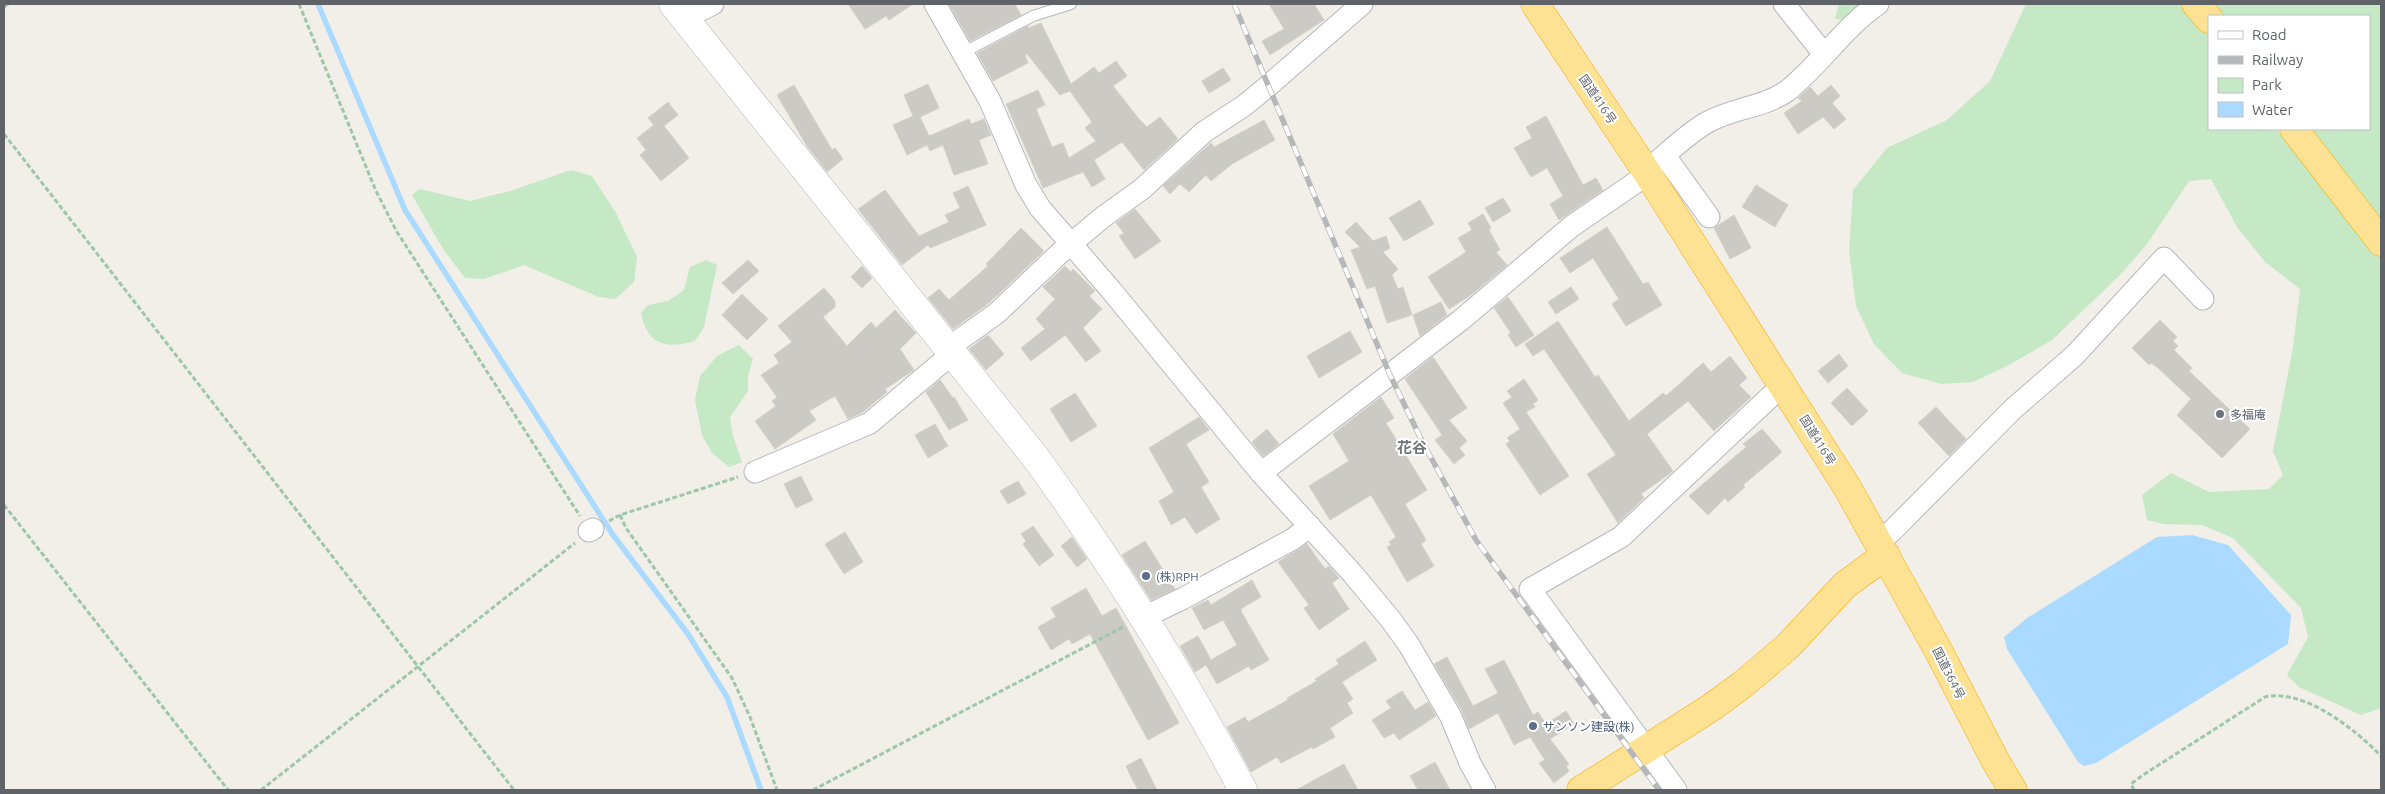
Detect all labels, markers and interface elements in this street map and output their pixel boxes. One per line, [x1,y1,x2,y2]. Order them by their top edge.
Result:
legend [2208,15,2370,130]
text: Road [2252,26,2287,43]
text: Railway [2252,51,2303,68]
street label: 国道416号 [1577,72,1619,126]
text: Park [2252,76,2282,93]
text: Water [2252,101,2293,118]
marker: 多福庵 [2214,408,2226,420]
place label: 多福庵 [2230,408,2266,421]
street label: 国道416号 [1798,413,1838,467]
district label: 花谷 [1397,439,1427,456]
marker: (株)RPH [1140,570,1152,582]
place label: (株)RPH [1156,570,1199,584]
street label: 国道364号 [1930,645,1968,701]
marker: サンソン建設(株) [1527,720,1539,732]
place label: サンソン建設(株) [1543,720,1635,734]

